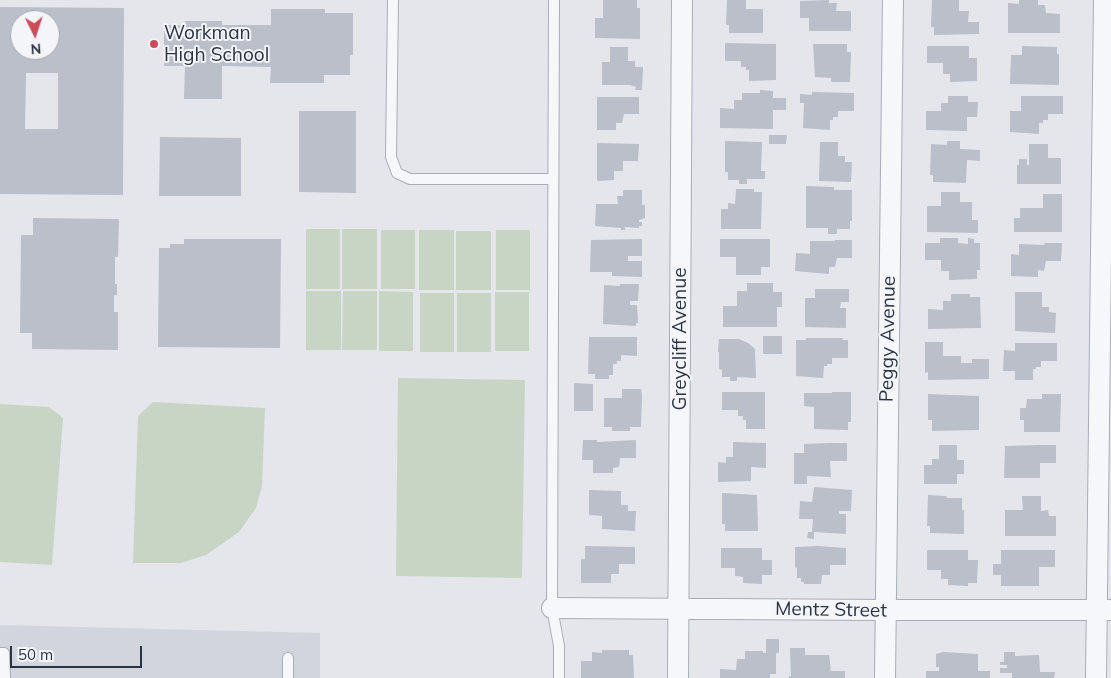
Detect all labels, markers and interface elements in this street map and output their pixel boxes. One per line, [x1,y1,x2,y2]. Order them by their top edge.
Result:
north arrow [10,10,60,60]
place label: Workman High School [164,22,269,66]
marker: Workman High School [148,38,160,50]
text: N [30,40,42,58]
street label: Greycliff Avenue [669,268,691,410]
street label: Peggy Avenue [875,276,901,402]
street label: Mentz Street [775,598,887,622]
scale bar [12,636,145,668]
text: 50 m [18,645,53,664]

